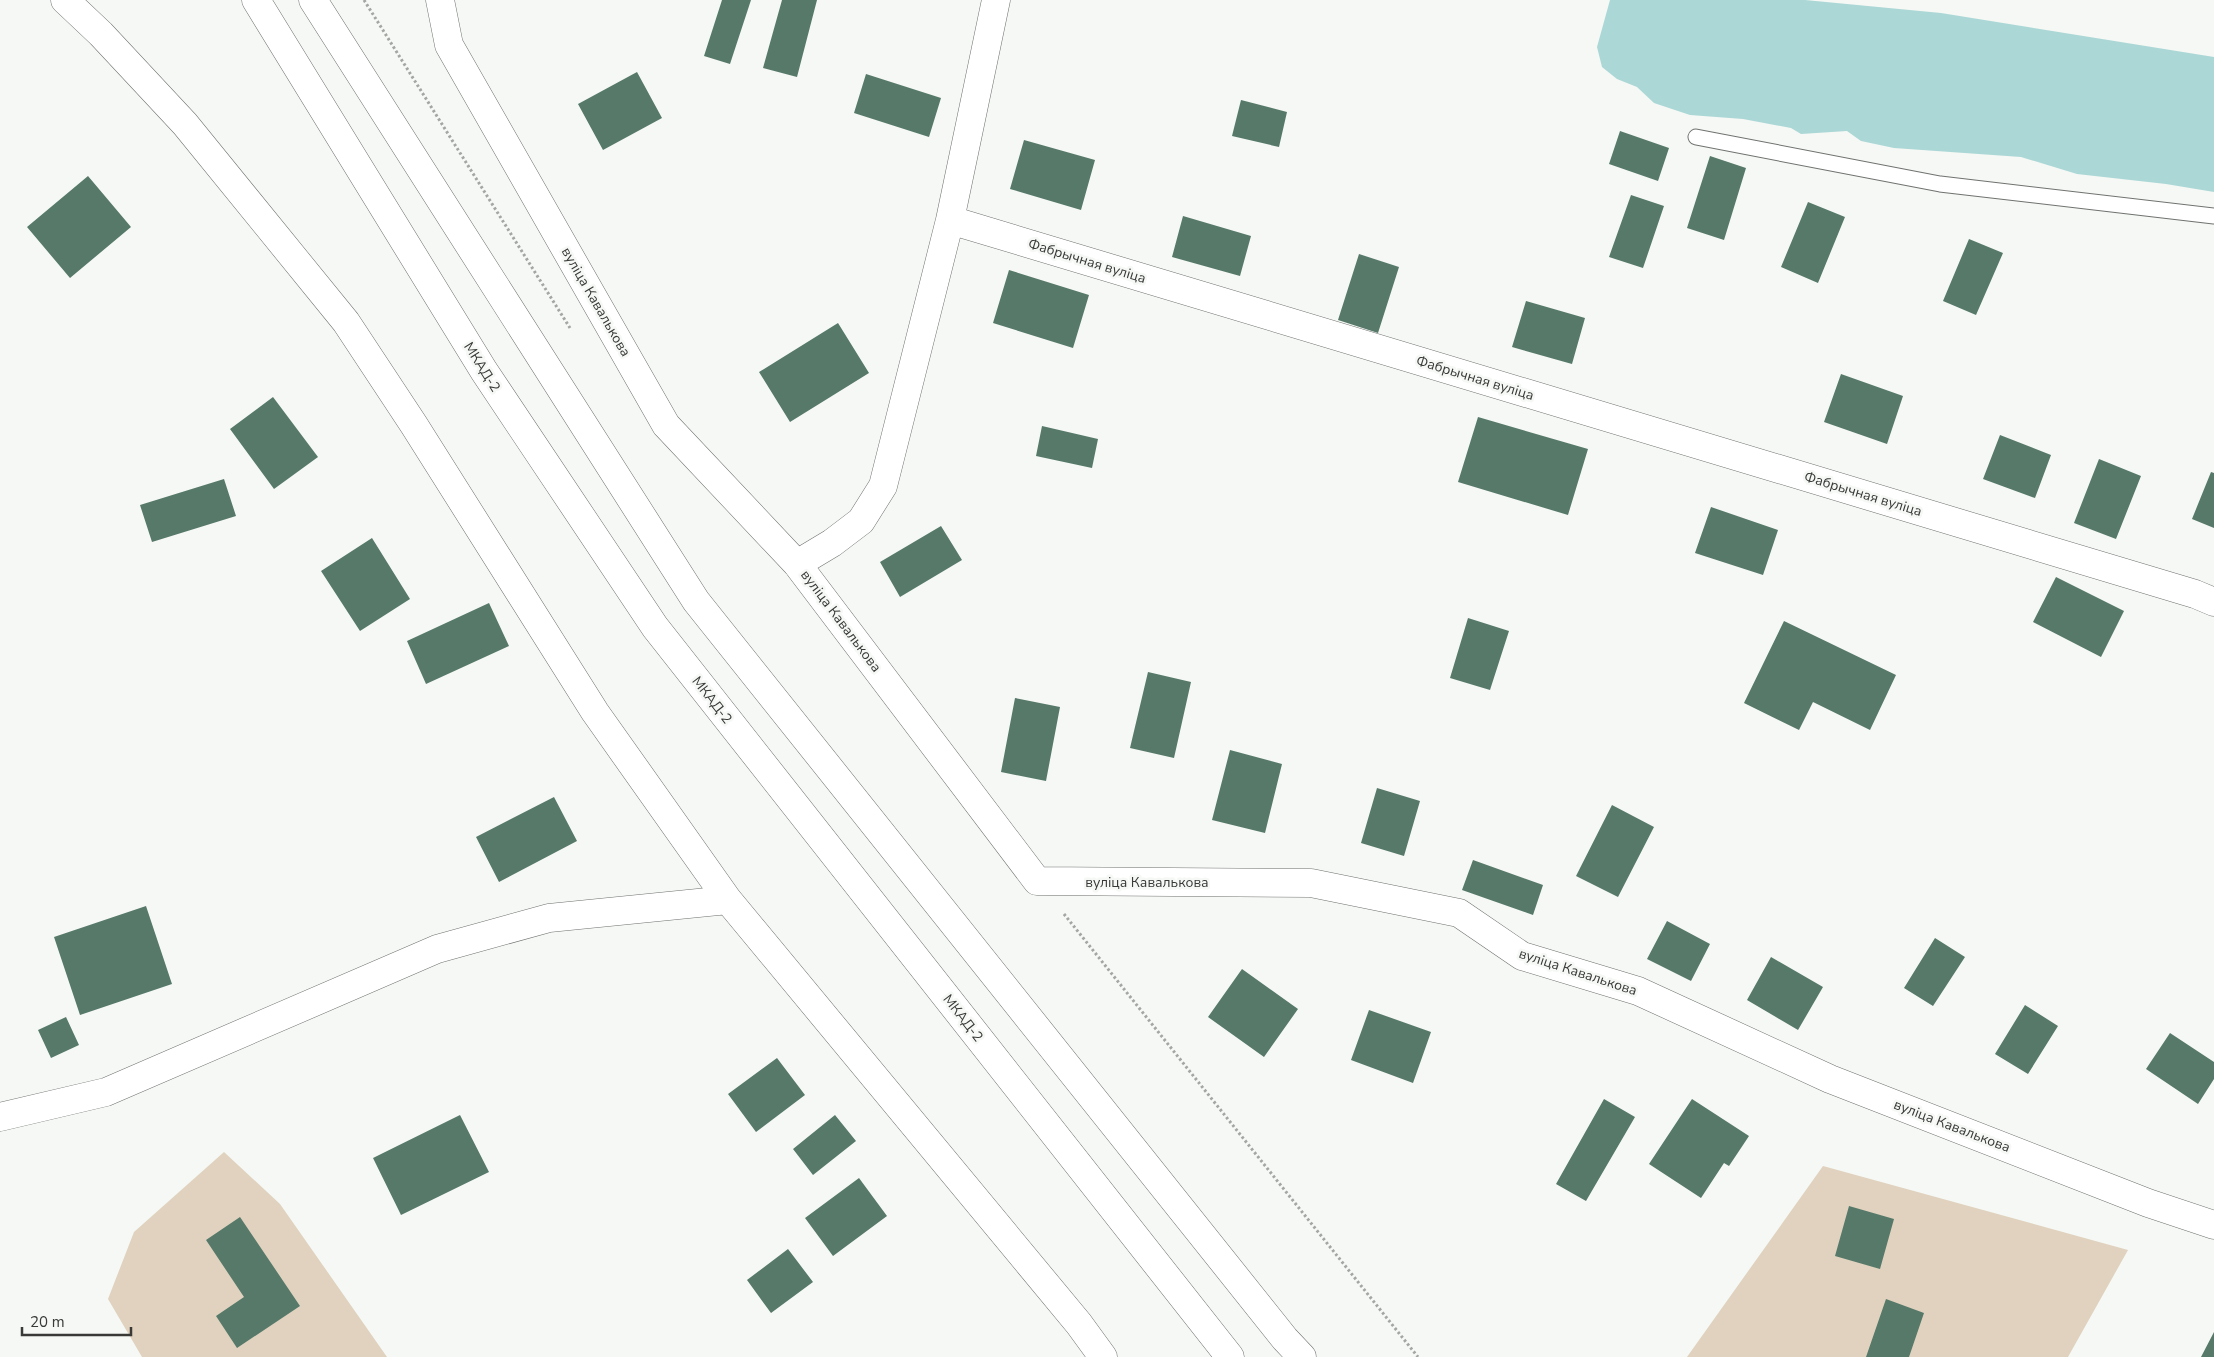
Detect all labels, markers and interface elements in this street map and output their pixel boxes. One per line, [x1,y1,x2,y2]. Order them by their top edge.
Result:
street label: Фабрычная вуліца [1026,234,1148,288]
street label: вуліца Кавалькова [557,244,635,360]
street label: МКАД-2 [459,338,505,396]
street label: Фабрычная вуліца [1414,351,1536,405]
street label: Фабрычная вуліца [1802,467,1924,521]
street label: вуліца Кавалькова [796,566,886,676]
street label: МКАД-2 [687,672,737,728]
street label: вуліца Кавалькова [1085,873,1209,892]
street label: вуліца Кавалькова [1516,944,1640,1000]
street label: МКАД-2 [938,990,988,1046]
street label: вуліца Кавалькова [1891,1095,2013,1157]
scale bar [22,1304,131,1336]
text: 20 m [30,1312,65,1332]

